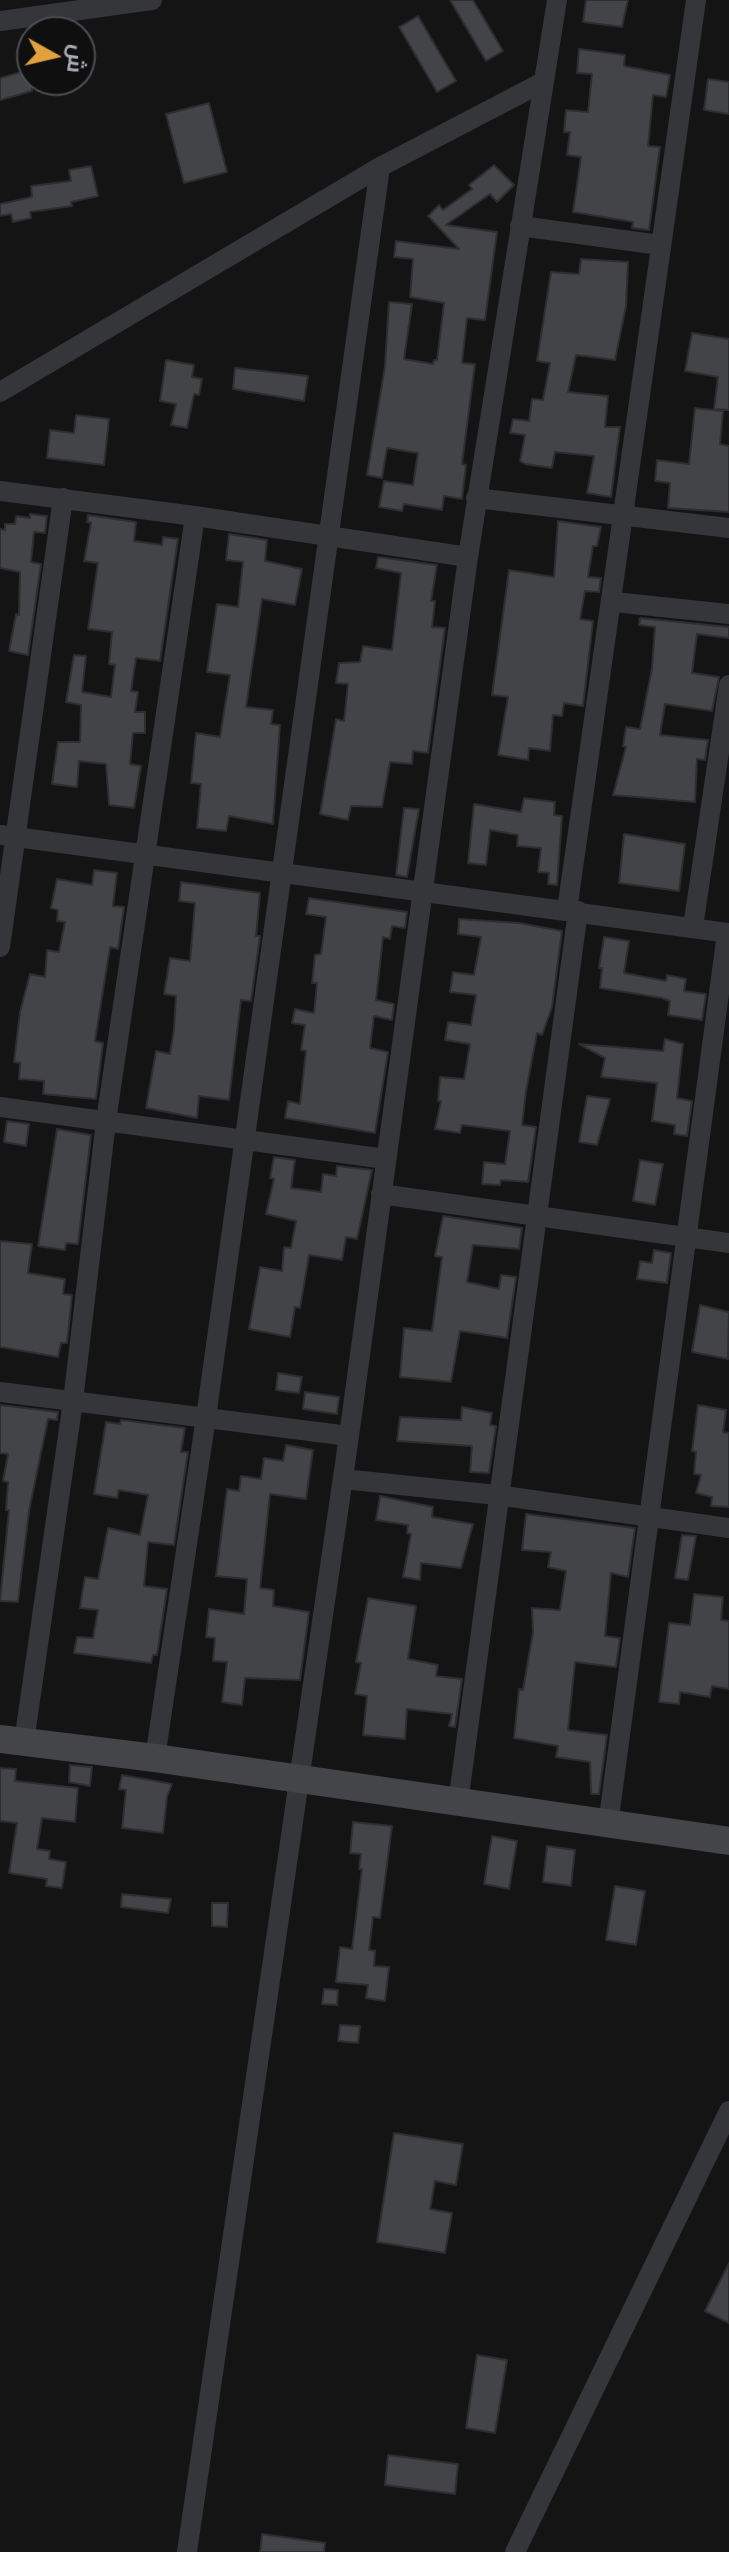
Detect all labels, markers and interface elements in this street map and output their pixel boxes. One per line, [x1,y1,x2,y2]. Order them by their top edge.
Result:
north arrow [16,16,96,96]
text: ش [63,43,93,75]

